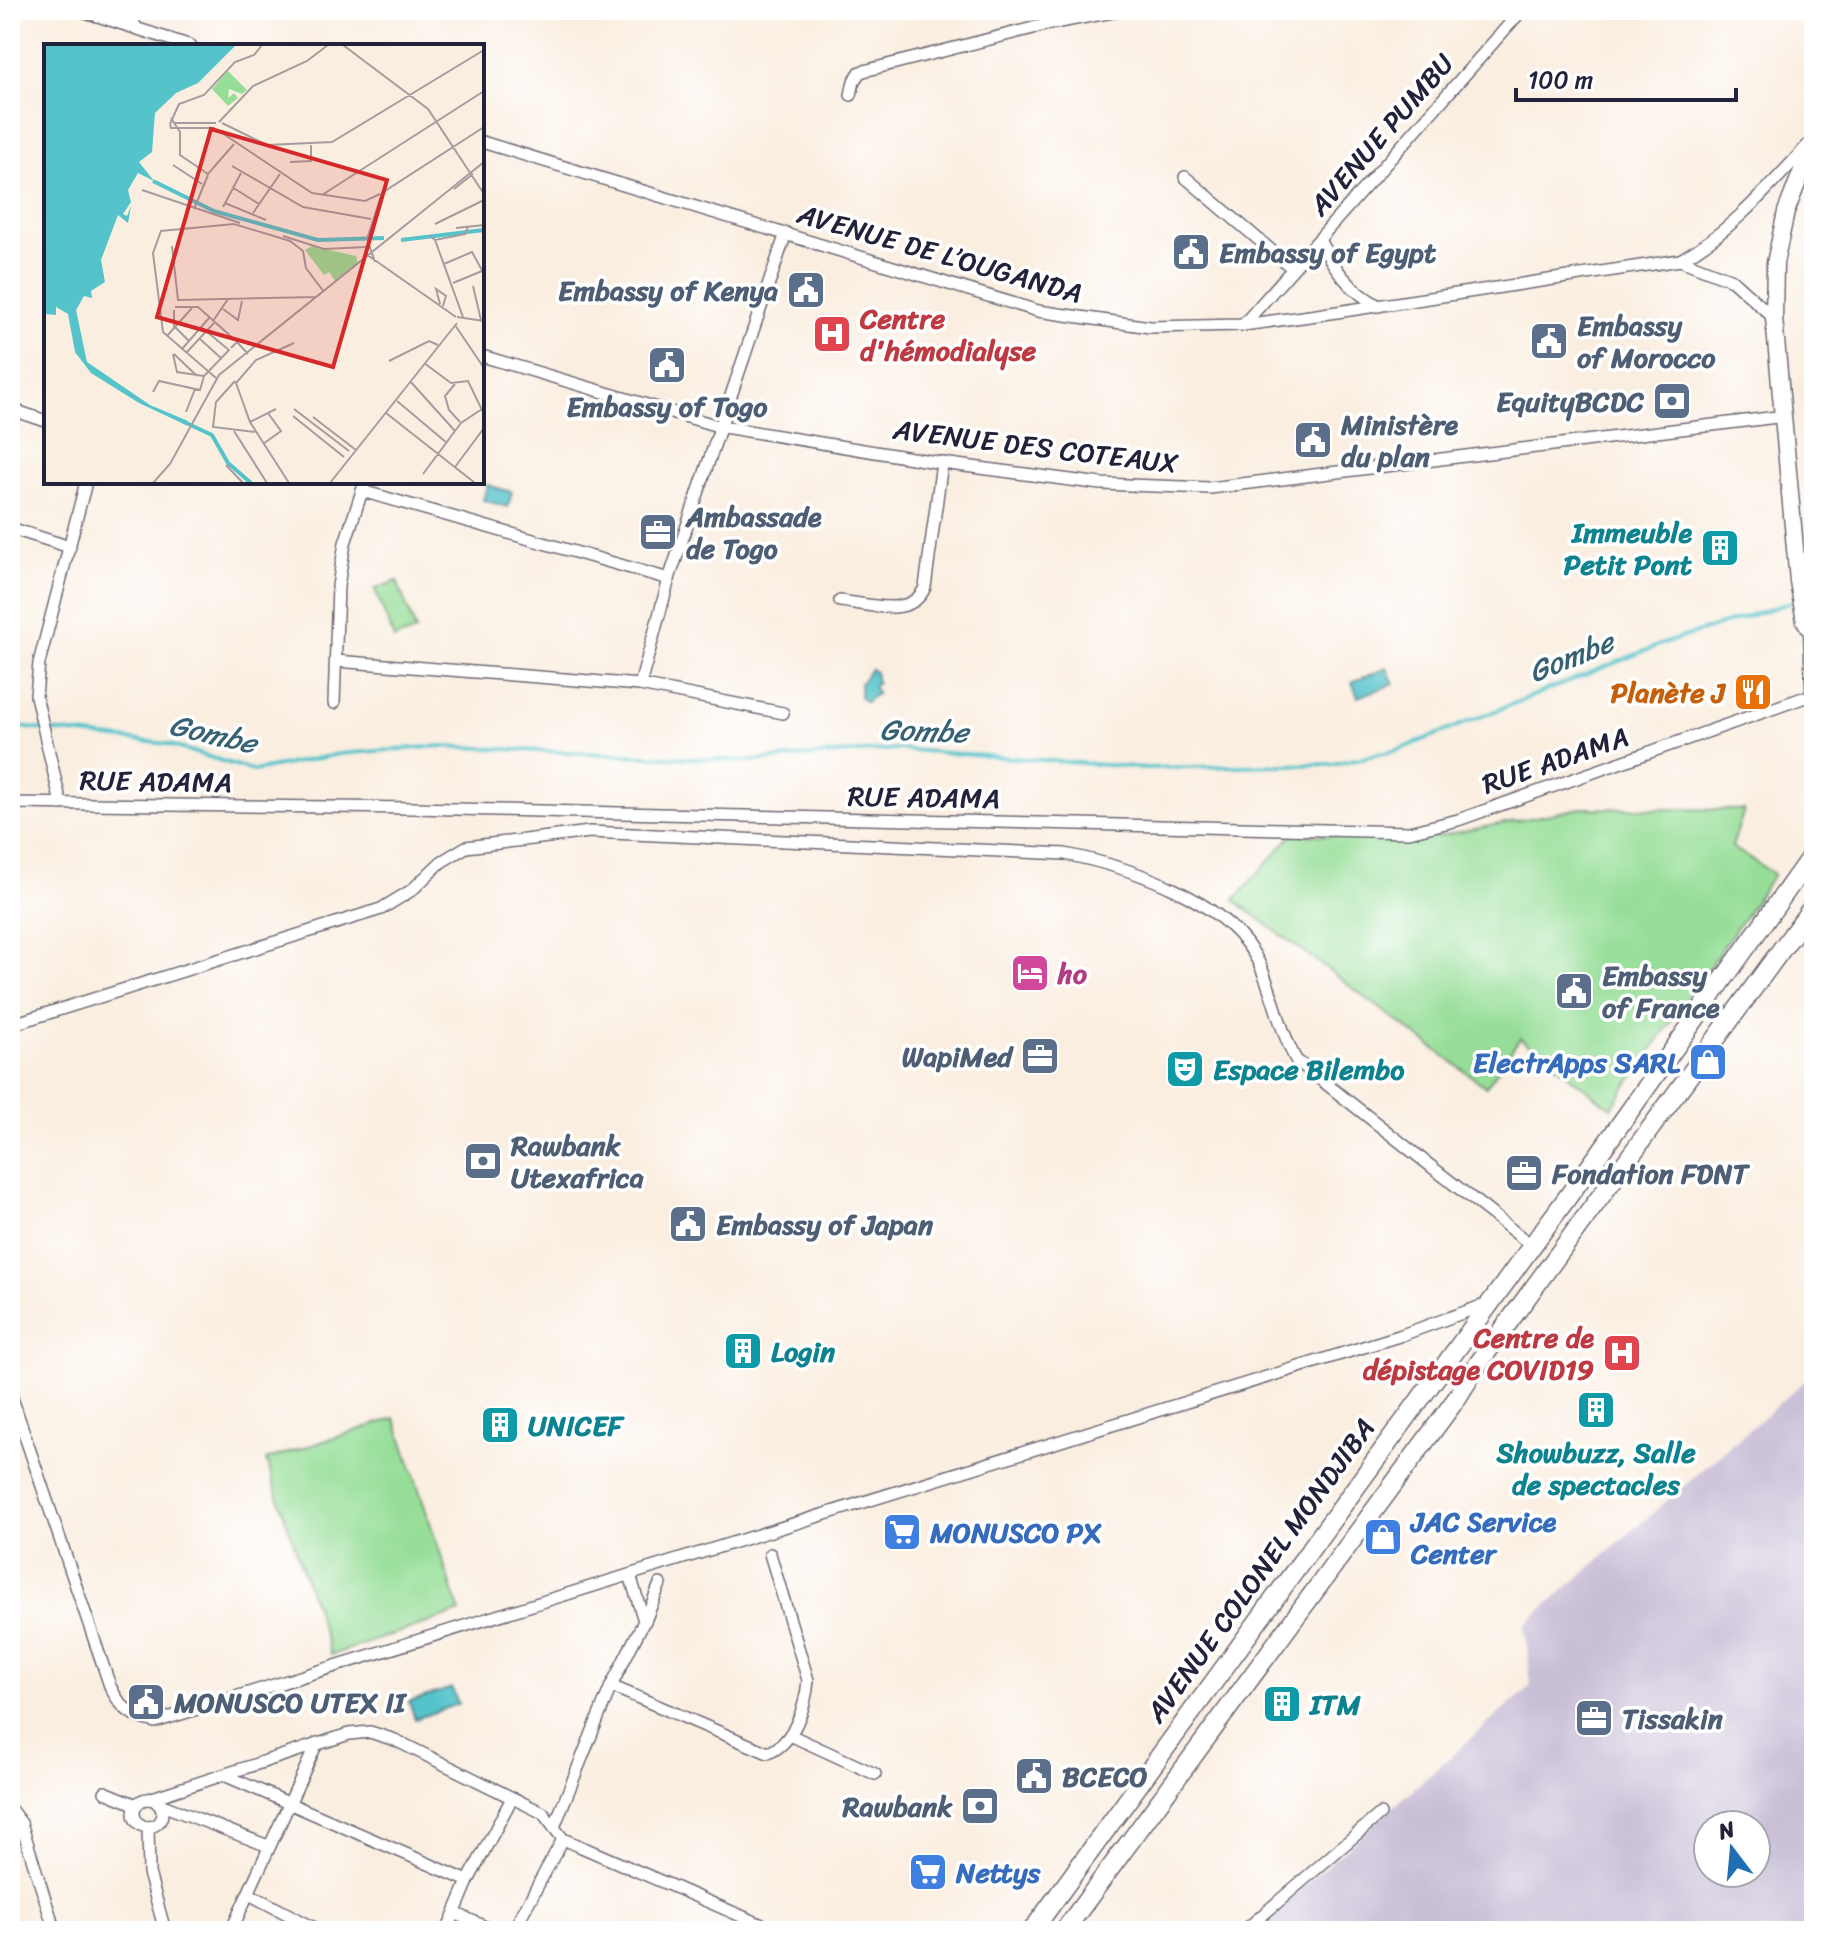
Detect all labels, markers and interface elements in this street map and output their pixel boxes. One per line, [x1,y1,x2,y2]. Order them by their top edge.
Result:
street label: AVENUE PUMBU [1295,41,1467,228]
inset map [44,44,484,484]
scale bar [1516,52,1736,102]
text: 100 m [1528,59,1593,101]
street label: AVENUE DE L’OUGANDA [791,189,1088,318]
place label: Embassy of Egypt [1219,228,1437,277]
public building icon: Embassy of Egypt [1170,231,1212,273]
place label: Embassy of Kenya [558,266,778,315]
public building icon: Embassy of Kenya [785,269,827,311]
place label: Centre d'hémodialyse [859,294,1037,375]
place label: Embassy of Morocco [1577,301,1716,382]
hospital icon: Centre d'hémodialyse [811,313,853,355]
public building icon: Embassy of Morocco [1528,320,1570,362]
public building icon: Embassy of Togo [646,344,688,386]
place label: EquityBCDC [1496,377,1645,426]
bank icon: EquityBCDC [1651,380,1693,422]
place label: Embassy of Togo [566,382,768,431]
place label: Ministère du plan [1340,400,1458,481]
street label: AVENUE DES COTEAUX [889,405,1182,488]
public building icon: Ministère du plan [1292,419,1334,461]
place label: Ambassade de Togo [685,492,822,573]
place label: Immeuble Petit Pont [1563,508,1693,589]
office icon: Ambassade de Togo [637,511,679,553]
building icon: Immeuble Petit Pont [1699,527,1741,569]
water label: Gombe [1520,614,1624,699]
place label: Planète J [1610,668,1727,717]
restaurant icon: Planète J [1732,671,1774,713]
water label: Gombe [164,698,265,771]
water label: Gombe [879,702,972,760]
street label: RUE ADAMA [1475,712,1635,808]
street label: RUE ADAMA [79,756,233,807]
street label: RUE ADAMA [847,772,1001,823]
place label: ho [1057,949,1088,998]
place label: Embassy of France [1602,951,1720,1032]
hotel icon: ho [1009,952,1051,994]
public building icon: Embassy of France [1553,970,1595,1012]
place label: WapiMed [902,1032,1014,1081]
office icon: WapiMed [1019,1035,1061,1077]
place label: ElectrApps SARL [1473,1038,1681,1087]
shop icon: ElectrApps SARL [1687,1041,1729,1083]
place label: Espace Bilembo [1213,1045,1405,1094]
theatre icon: Espace Bilembo [1164,1048,1206,1090]
place label: Rawbank Utexafrica [510,1121,644,1202]
bank icon: Rawbank Utexafrica [462,1140,504,1182]
place label: Fondation FDNT [1551,1149,1751,1198]
office icon: Fondation FDNT [1503,1152,1545,1194]
place label: Embassy of Japan [716,1200,934,1249]
public building icon: Embassy of Japan [667,1203,709,1245]
place label: Centre de dépistage COVID19 [1363,1313,1594,1394]
place label: Login [771,1327,836,1376]
building icon: Login [722,1330,764,1372]
hospital icon: Centre de dépistage COVID19 [1601,1332,1643,1374]
building icon: Showbuzz, Salle de spectacles [1575,1389,1617,1431]
place label: UNICEF [528,1401,626,1450]
building icon: UNICEF [479,1404,521,1446]
street label: AVENUE COLONEL MONDJIBA [1132,1407,1388,1734]
place label: Showbuzz, Salle de spectacles [1495,1428,1696,1509]
place label: JAC Service Center [1409,1497,1557,1578]
place label: MONUSCO PX [929,1508,1102,1557]
supermarket icon: MONUSCO PX [881,1511,923,1553]
shop icon: JAC Service Center [1362,1516,1404,1558]
place label: MONUSCO UTEX II [173,1678,407,1727]
place label: ITM [1308,1680,1362,1729]
public building icon: MONUSCO UTEX II [125,1681,167,1723]
building icon: ITM [1261,1683,1303,1725]
place label: Tissakin [1622,1694,1724,1743]
office icon: Tissakin [1573,1697,1615,1739]
place label: BCECO [1062,1752,1148,1801]
public building icon: BCECO [1013,1755,1055,1797]
place label: Rawbank [842,1782,953,1831]
bank icon: Rawbank [959,1785,1001,1827]
north arrow [1692,1809,1772,1889]
text: N [1713,1809,1740,1851]
place label: Nettys [955,1848,1041,1897]
supermarket icon: Nettys [907,1851,949,1893]

